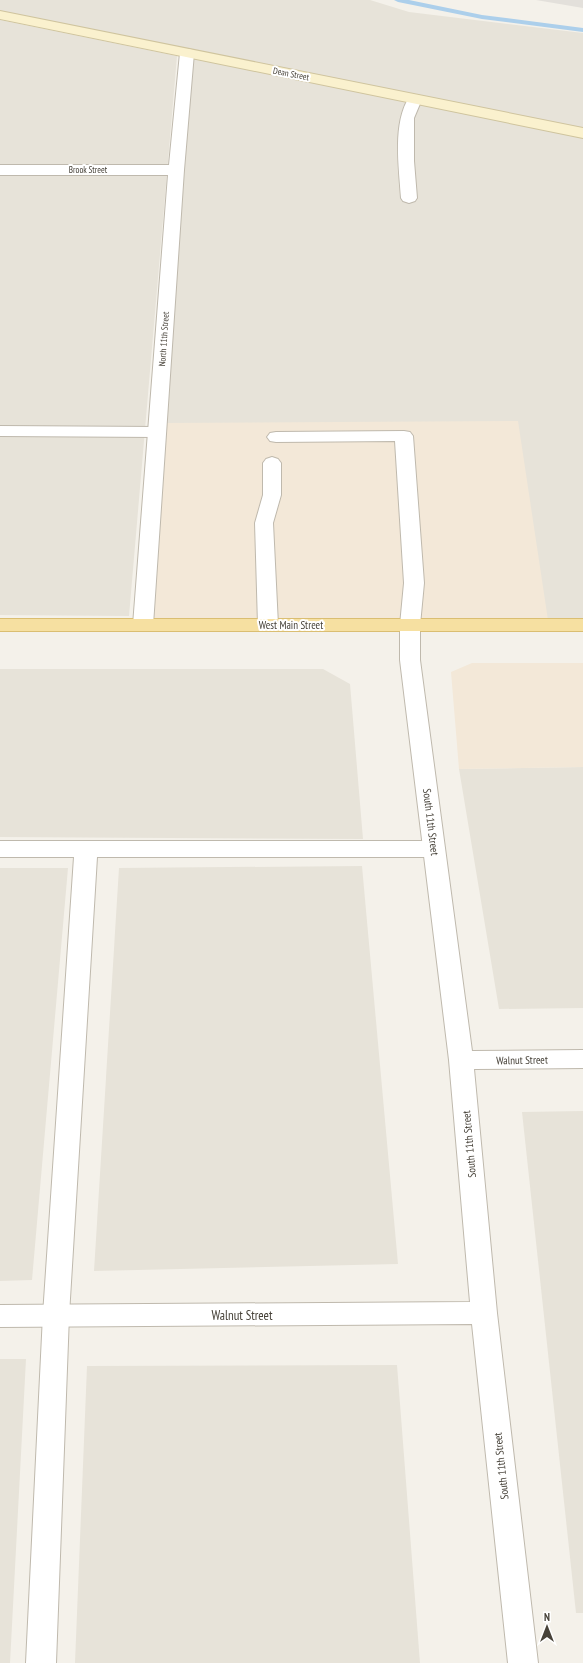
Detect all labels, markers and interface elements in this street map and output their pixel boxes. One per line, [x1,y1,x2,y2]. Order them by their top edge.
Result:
street label: Dean Street [272,65,311,82]
street label: Brook Street [69,164,108,175]
street label: North 11th Street [156,311,171,367]
street label: West Main Street [259,618,323,632]
street label: South 11th Street [420,788,442,856]
street label: Walnut Street [496,1053,548,1067]
street label: South 11th Street [459,1110,479,1178]
street label: Walnut Street [211,1307,273,1324]
street label: South 11th Street [491,1432,511,1500]
north arrow [527,1607,567,1647]
text: N [544,1610,550,1624]

